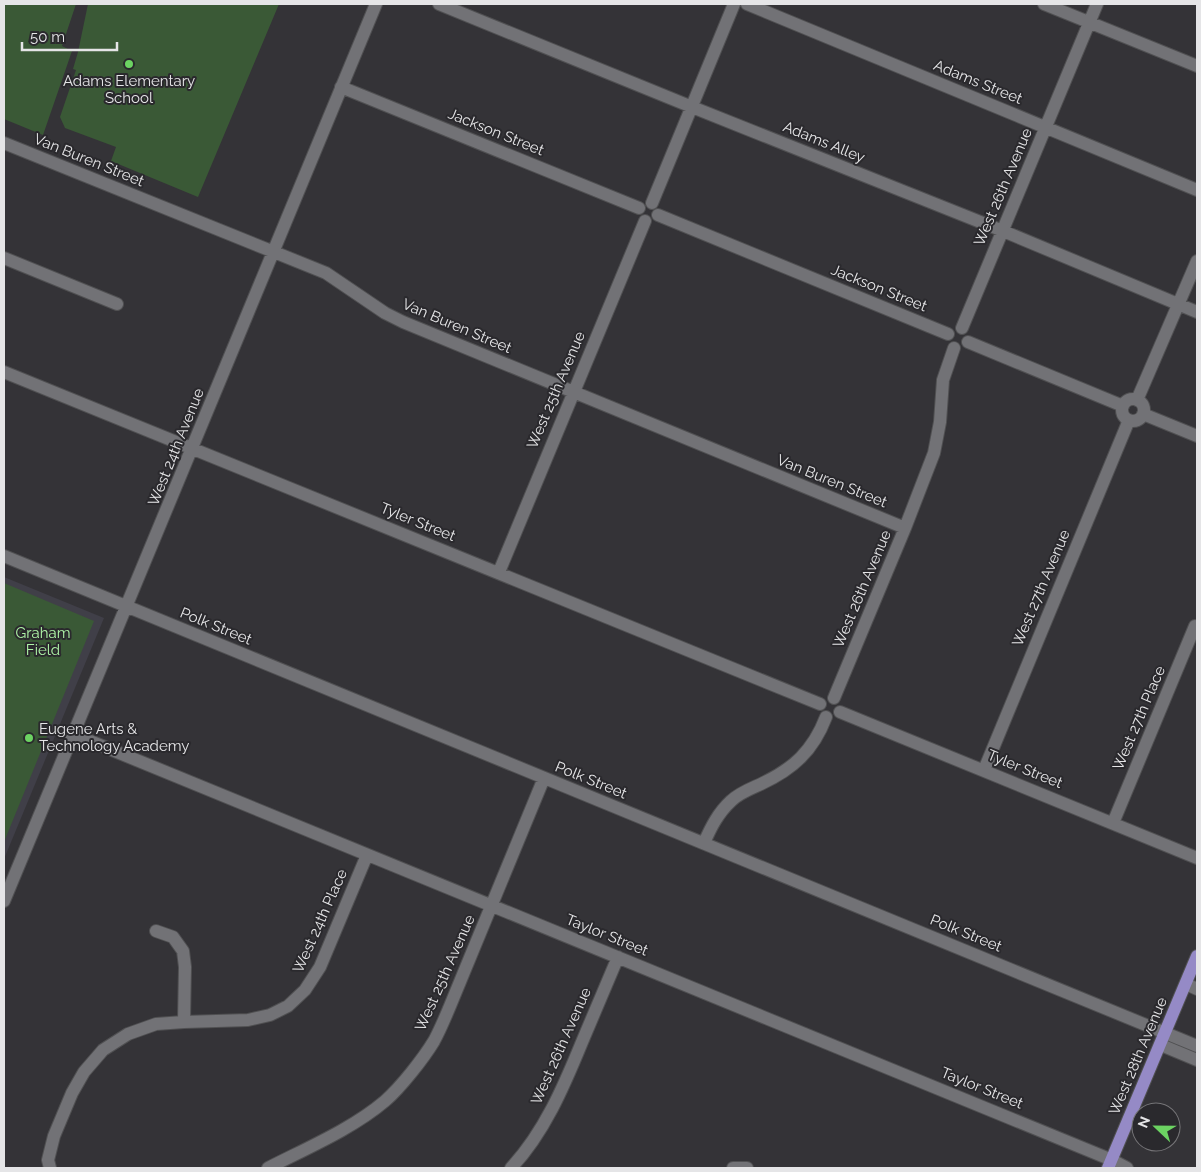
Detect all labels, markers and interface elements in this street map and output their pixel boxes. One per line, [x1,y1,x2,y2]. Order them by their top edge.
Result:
scale bar [22,20,118,52]
text: 50 m [30,28,65,46]
street label: Adams Street [931,56,1025,108]
marker: Adams Elementary School [123,58,135,70]
place label: Adams Elementary School [63,72,195,107]
street label: Jackson Street [445,105,547,159]
street label: Adams Alley [780,117,868,167]
street label: West 26th Avenue [970,125,1036,249]
street label: Van Buren Street [31,130,147,190]
street label: Jackson Street [828,261,930,315]
street label: Van Buren Street [400,295,514,357]
street label: West 25th Avenue [523,329,589,451]
street label: West 24th Avenue [144,385,208,508]
street label: Van Buren Street [774,451,890,511]
street label: Tyler Street [378,499,458,545]
street label: West 26th Avenue [829,527,895,651]
street label: West 27th Avenue [1008,527,1074,649]
street label: Polk Street [178,604,254,648]
park label: Graham Field [16,624,70,659]
street label: West 27th Place [1109,663,1169,773]
place label: Eugene Arts & Technology Academy [39,720,190,755]
marker: Eugene Arts & Technology Academy [23,732,35,744]
street label: Tyler Street [985,746,1065,792]
street label: Polk Street [553,758,629,802]
street label: West 24th Place [289,866,351,976]
street label: Taylor Street [563,910,651,960]
street label: Polk Street [928,911,1004,955]
street label: West 25th Avenue [411,912,479,1034]
street label: West 26th Avenue [527,985,595,1107]
street label: West 28th Avenue [1105,994,1171,1118]
street label: Taylor Street [938,1063,1026,1113]
north arrow [1131,1102,1181,1152]
text: N [1135,1114,1153,1130]

